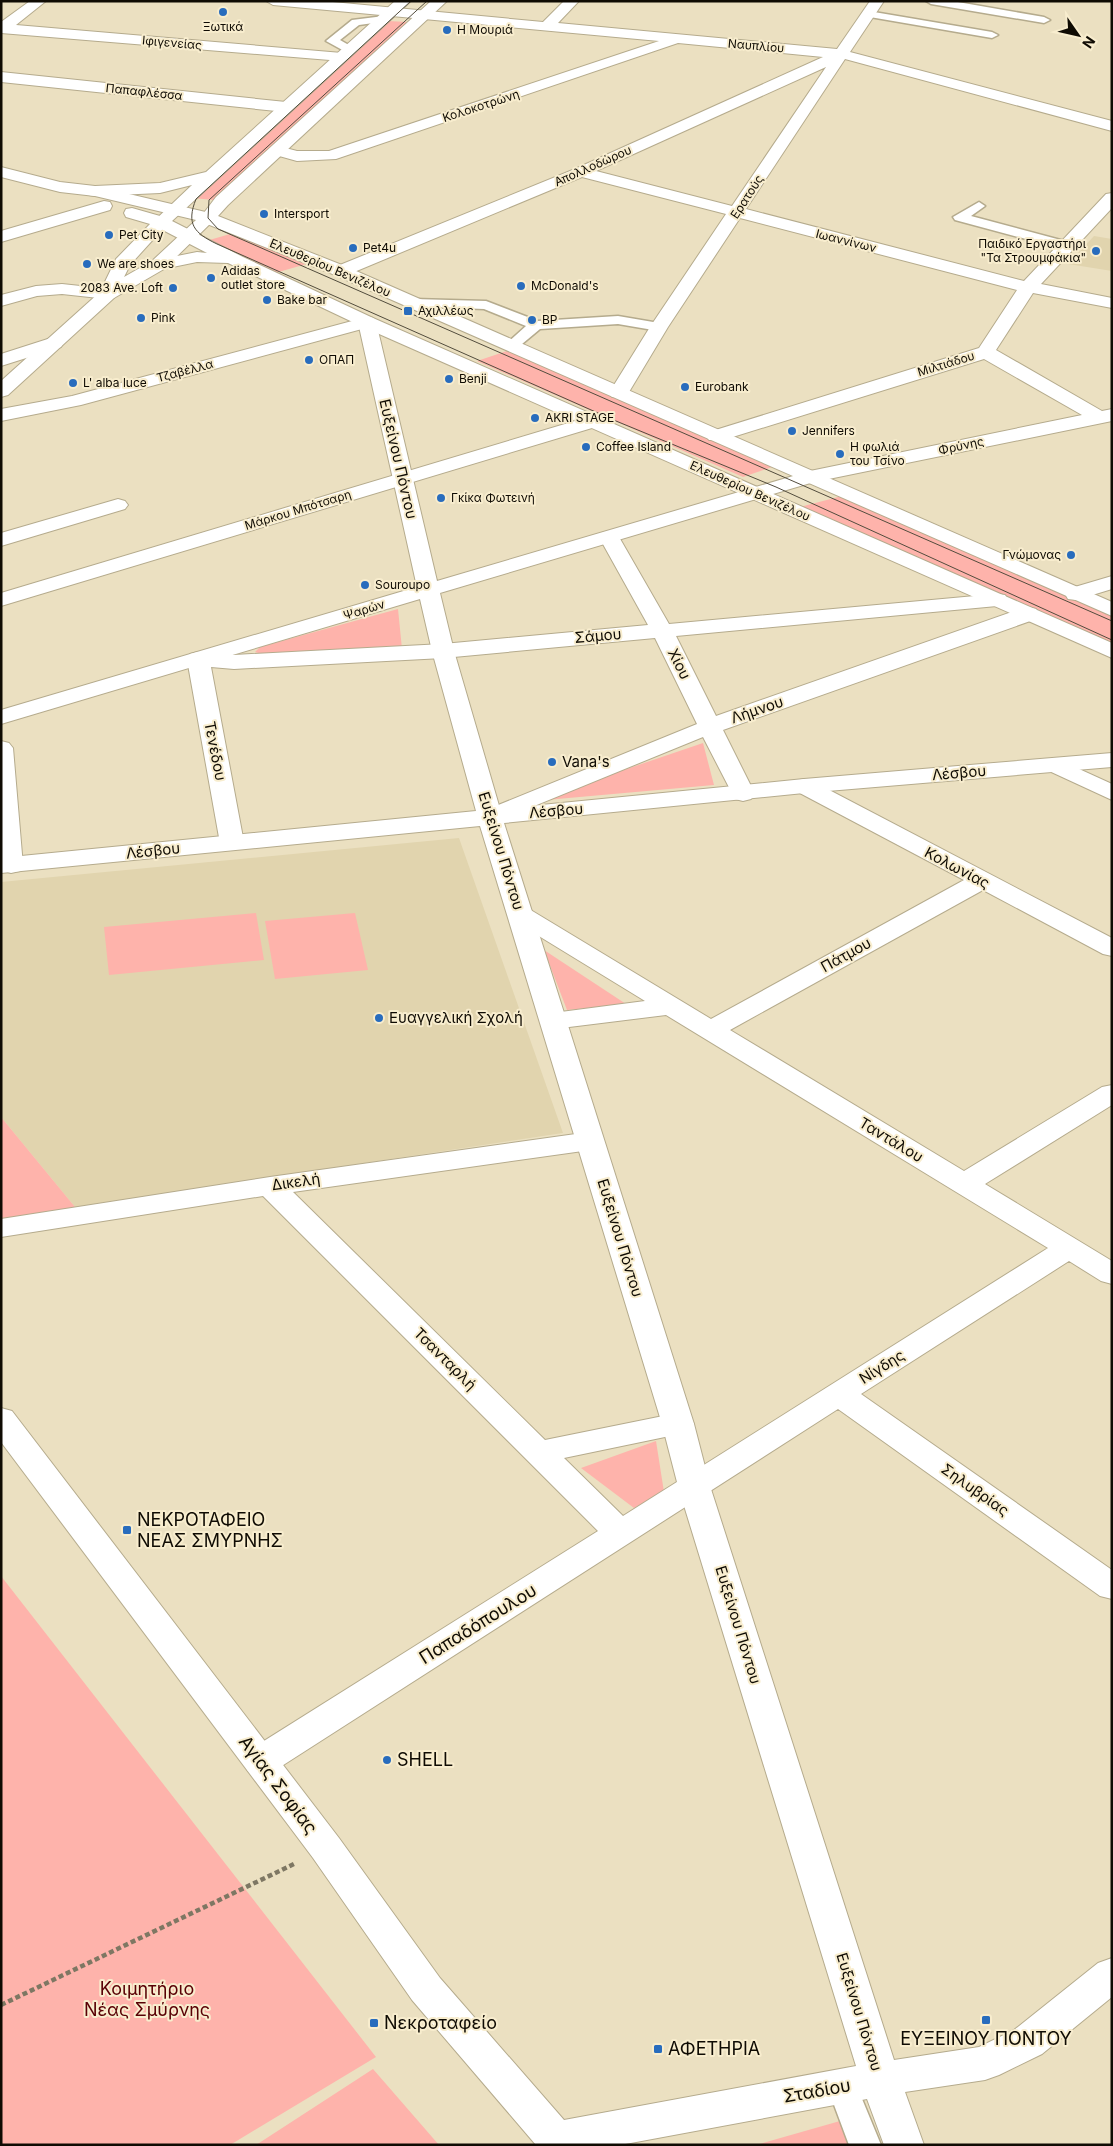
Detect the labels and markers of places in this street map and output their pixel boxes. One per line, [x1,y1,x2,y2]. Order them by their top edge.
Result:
marker: Ξωτικά [217,6,229,18]
place label: Ξωτικά [203,19,243,34]
place label: Η Μουριά [457,22,513,37]
marker: Η Μουριά [441,24,453,36]
place label: Intersport [274,206,329,221]
marker: Intersport [258,208,270,220]
place label: Pet City [119,227,164,242]
marker: Pet City [103,229,115,241]
place label: Παιδικό Εργαστήρι "Τα Στρουμφάκια" [978,236,1087,265]
place label: Pet4u [363,240,396,255]
marker: Pet4u [347,242,359,254]
marker: Παιδικό Εργαστήρι "Τα Στρουμφάκια" [1090,245,1102,257]
place label: We are shoes [97,256,174,271]
marker: We are shoes [81,258,93,270]
place label: Adidas outlet store [221,263,285,292]
marker: Adidas outlet store [205,272,217,284]
place label: McDonald's [531,278,599,293]
place label: 2083 Ave. Loft [80,280,163,295]
marker: McDonald's [515,280,527,292]
marker: 2083 Ave. Loft [167,282,179,294]
place label: Bake bar [277,292,327,307]
marker: Bake bar [261,294,273,306]
place label: Αχιλλέως [418,303,474,318]
marker: Αχιλλέως [402,305,414,317]
place label: Pink [151,310,176,325]
marker: Pink [135,312,147,324]
place label: BP [542,312,558,327]
marker: BP [526,314,538,326]
place label: ΟΠΑΠ [319,352,354,367]
marker: ΟΠΑΠ [303,354,315,366]
place label: Benji [459,371,487,386]
marker: Benji [443,373,455,385]
place label: L' alba luce [83,375,147,390]
marker: L' alba luce [67,377,79,389]
place label: Eurobank [695,379,749,394]
marker: Eurobank [679,381,691,393]
place label: AKRI STAGE [545,410,614,425]
marker: AKRI STAGE [529,412,541,424]
place label: Jennifers [802,423,855,438]
marker: Jennifers [786,425,798,437]
place label: Coffee Island [596,439,671,454]
place label: Η φωλιά του Τσίνο [850,439,905,468]
marker: Coffee Island [580,441,592,453]
marker: Η φωλιά του Τσίνο [834,448,846,460]
place label: Γκίκα Φωτεινή [451,490,535,505]
marker: Γκίκα Φωτεινή [435,492,447,504]
place label: Γνώμονας [1003,547,1061,562]
marker: Γνώμονας [1065,549,1077,561]
place label: Souroupo [375,577,430,592]
marker: Souroupo [359,579,371,591]
place label: Vana's [562,752,610,771]
marker: Vana's [546,756,558,768]
place label: Ευαγγελική Σχολή [389,1008,523,1027]
marker: Ευαγγελική Σχολή [373,1012,385,1024]
place label: ΝΕΚΡΟΤΑΦΕΙΟ ΝΕΑΣ ΣΜΥΡΝΗΣ [137,1509,283,1551]
marker: ΝΕΚΡΟΤΑΦΕΙΟ ΝΕΑΣ ΣΜΥΡΝΗΣ [121,1524,133,1536]
place label: SHELL [397,1749,453,1770]
marker: SHELL [381,1754,393,1766]
place label: Νεκροταφείο [384,2012,497,2033]
marker: ΕΥΞΕΙΝΟΥ ΠΟΝΤΟΥ [980,2014,992,2026]
marker: Νεκροταφείο [368,2017,380,2029]
place label: ΕΥΞΕΙΝΟΥ ΠΟΝΤΟΥ [900,2028,1072,2049]
place label: ΑΦΕΤΗΡΙΑ [668,2038,760,2059]
marker: ΑΦΕΤΗΡΙΑ [652,2043,664,2055]

